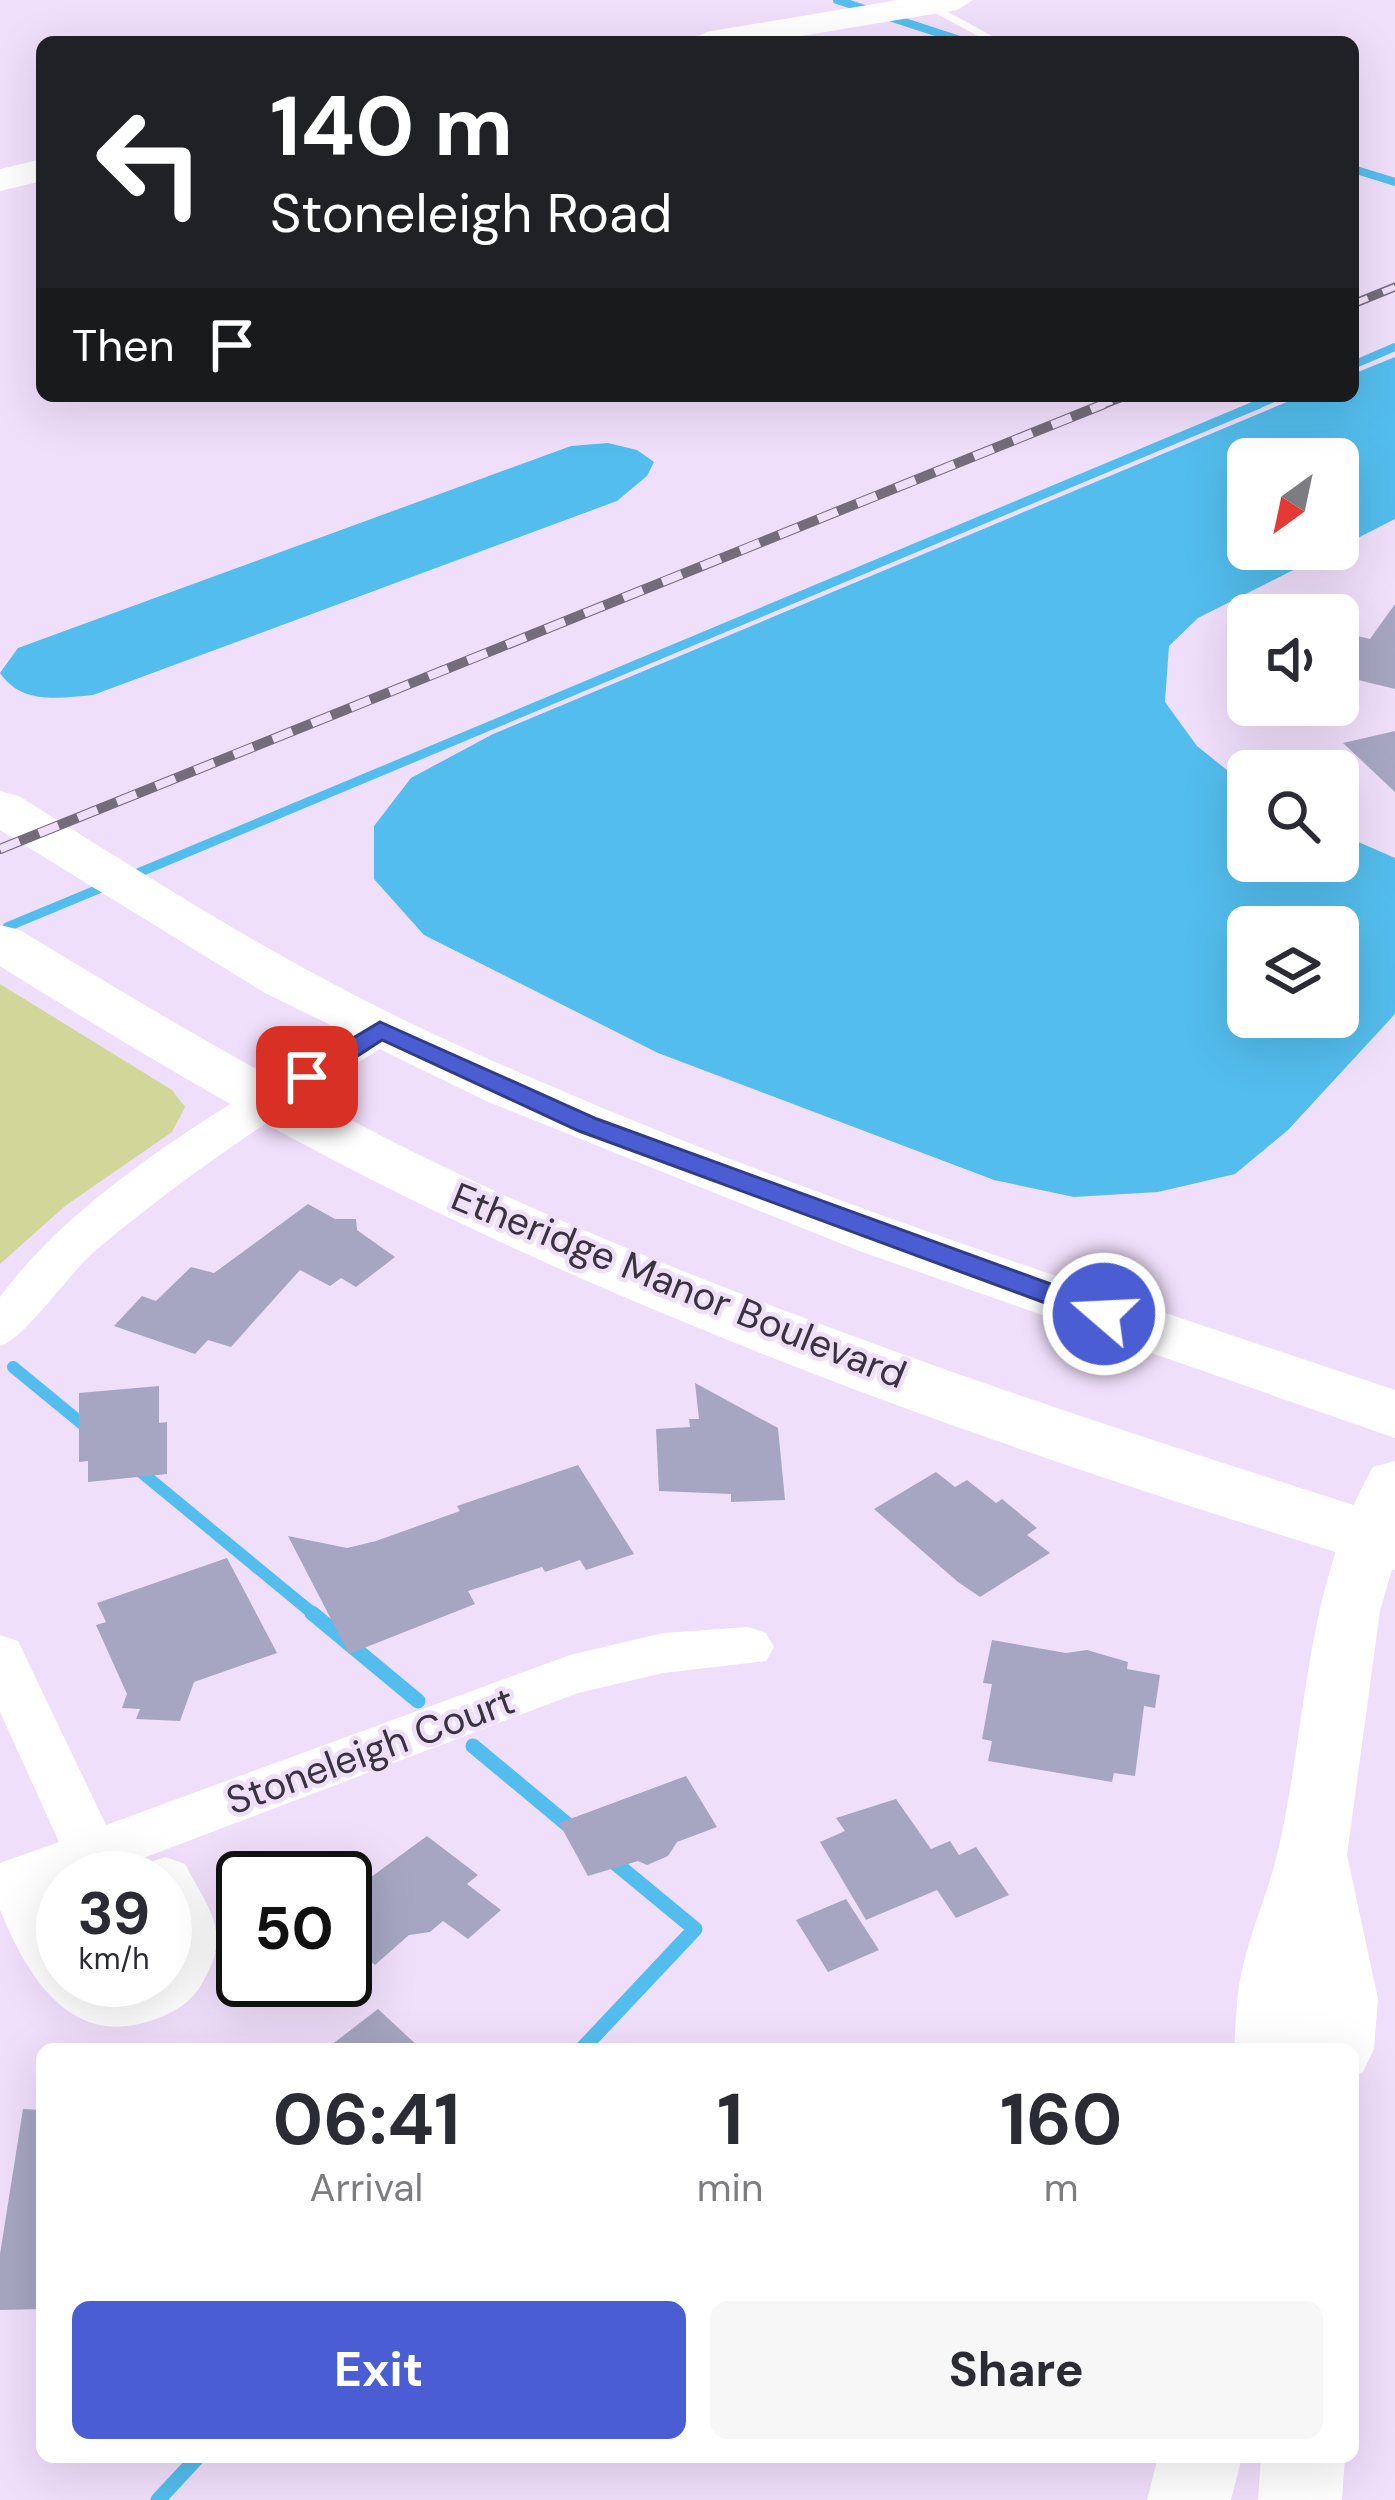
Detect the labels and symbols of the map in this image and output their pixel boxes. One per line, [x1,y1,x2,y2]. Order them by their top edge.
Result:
north arrow [1227,438,1359,570]
pin [256,1026,358,1128]
street label: Etheridge Manor Boulevard [444,1171,914,1400]
position arrow [1041,1251,1167,1377]
street label: Stoneleigh Court [219,1675,521,1826]
speed limit sign: 50 [216,1851,372,2007]

